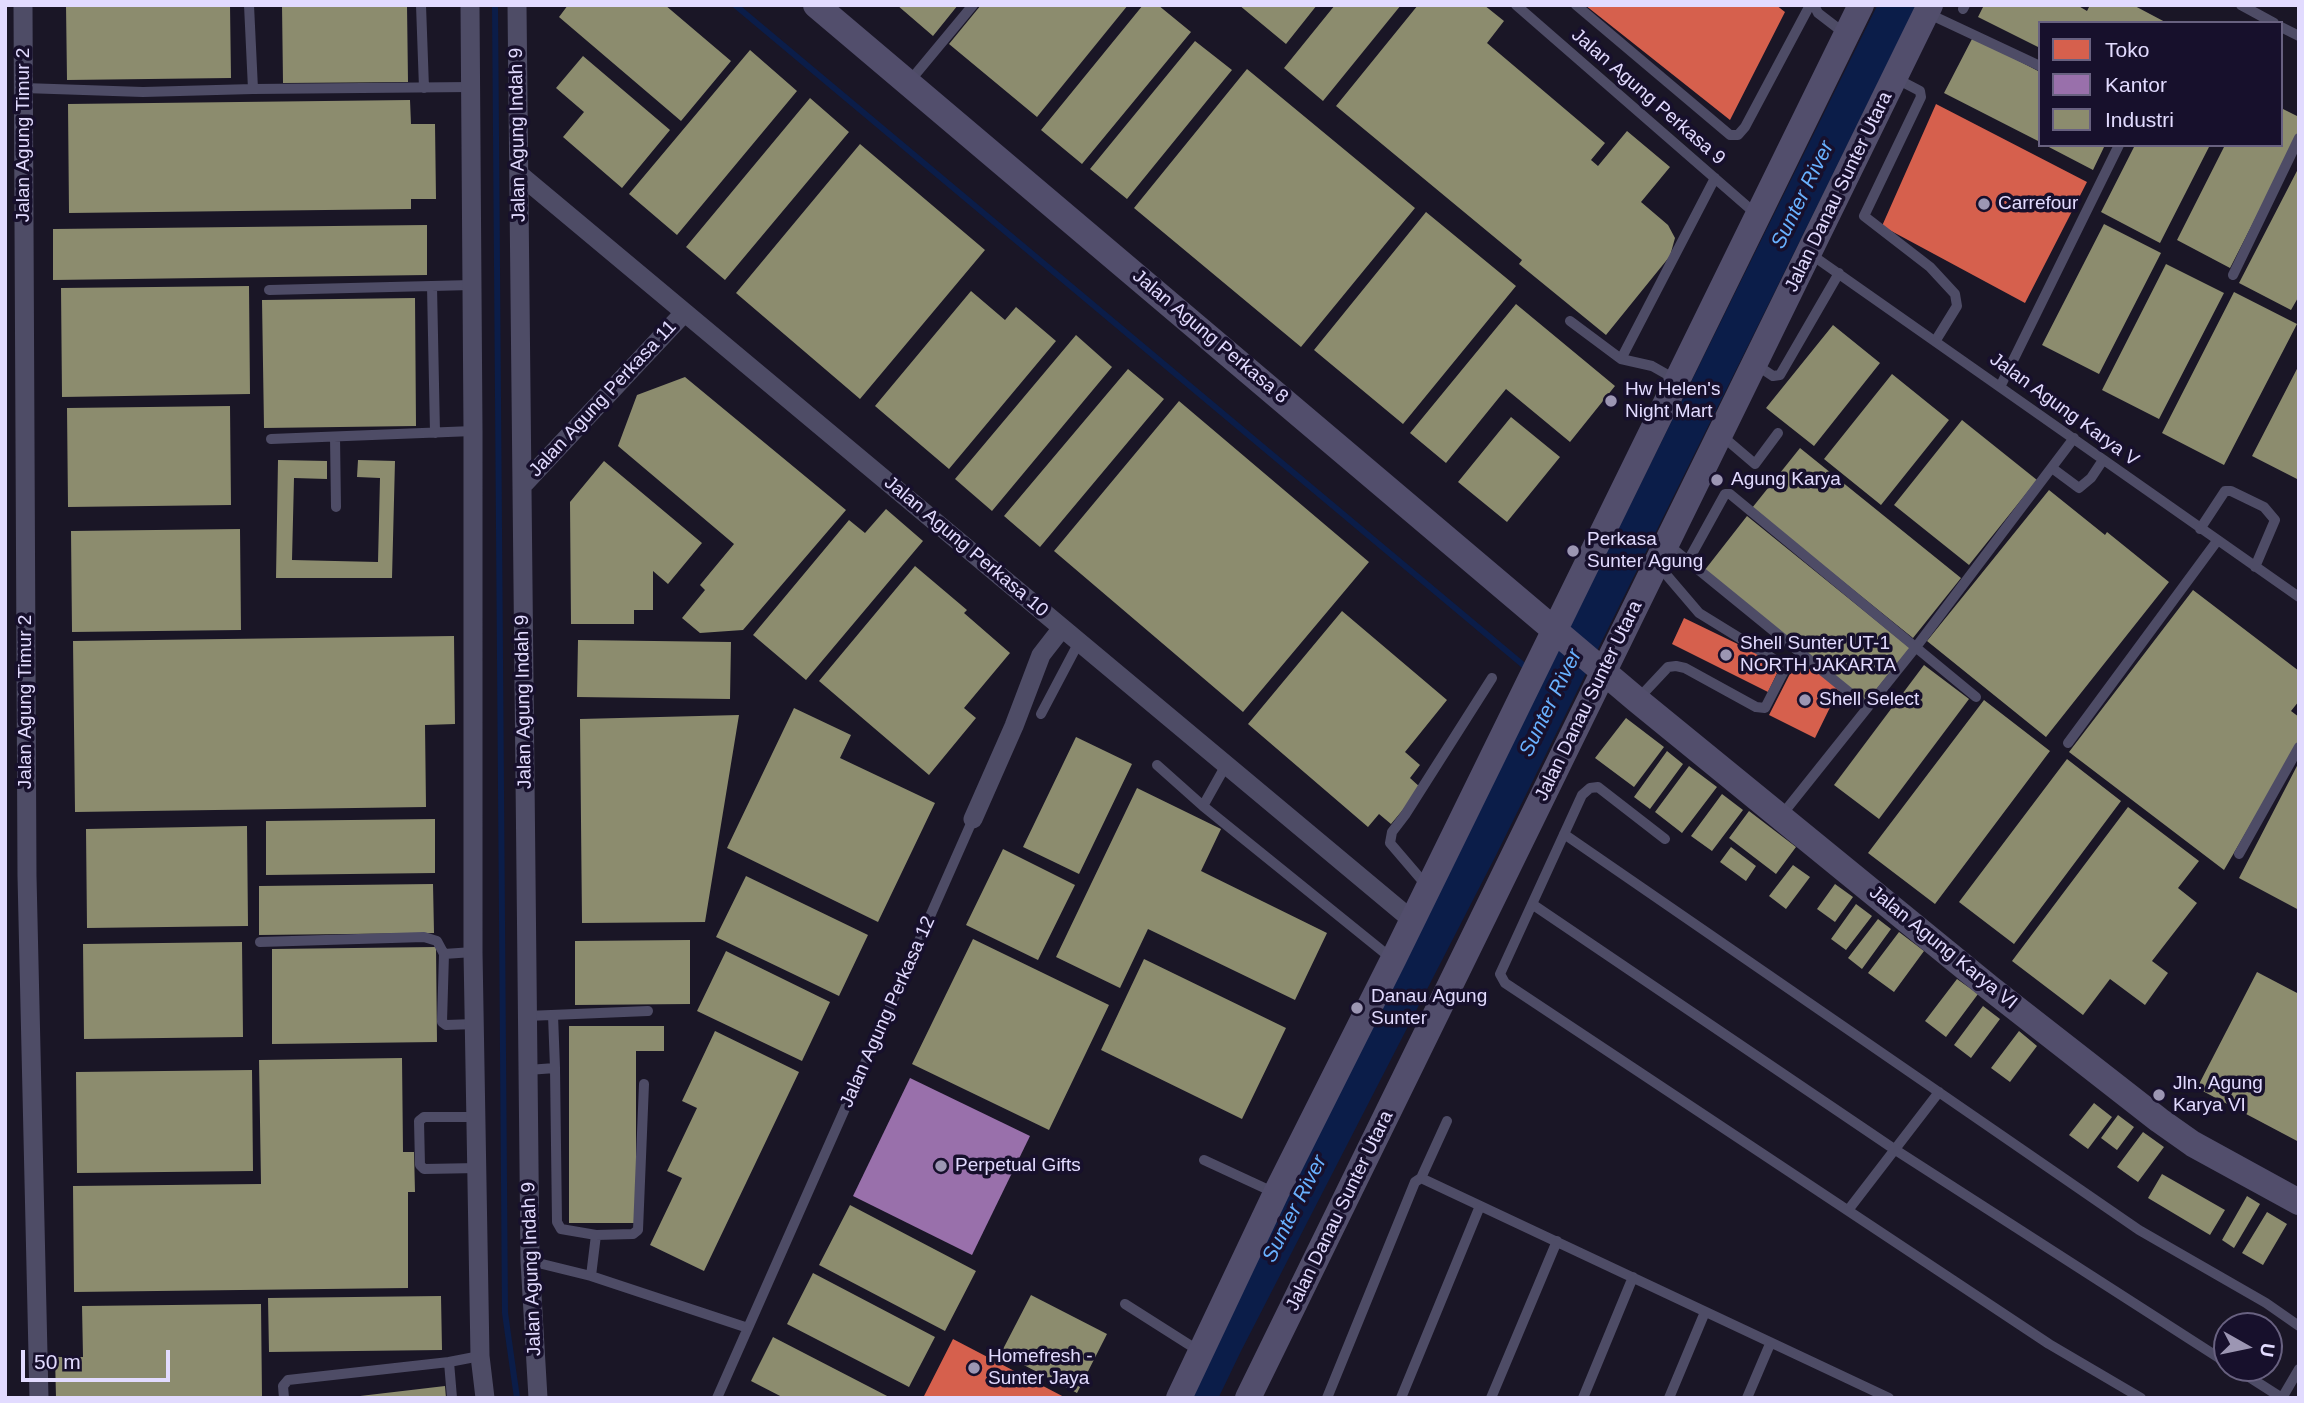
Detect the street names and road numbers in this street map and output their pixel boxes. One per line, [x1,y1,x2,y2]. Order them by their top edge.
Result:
street label: Jalan Agung Perkasa 9 [1566,24,1730,170]
street label: Jalan Agung Timur 2 [13,48,35,222]
street label: Jalan Agung Indah 9 [505,48,531,222]
street label: Jalan Danau Sunter Utara [1781,88,1897,296]
street label: Jalan Agung Perkasa 8 [1127,265,1293,409]
street label: Jalan Agung Perkasa 11 [525,316,681,482]
street label: Jalan Agung Karya V [1985,348,2143,472]
street label: Jalan Agung Perkasa 10 [879,472,1053,622]
street label: Jalan Danau Sunter Utara [1531,597,1647,805]
street label: Jalan Agung Timur 2 [15,615,37,789]
street label: Jalan Agung Indah 9 [511,615,537,789]
street label: Jalan Agung Karya VI [1864,881,2022,1015]
street label: Jalan Agung Perkasa 12 [835,913,941,1111]
street label: Jalan Danau Sunter Utara [1282,1107,1398,1315]
street label: Jalan Agung Indah 9 [518,1181,546,1357]

